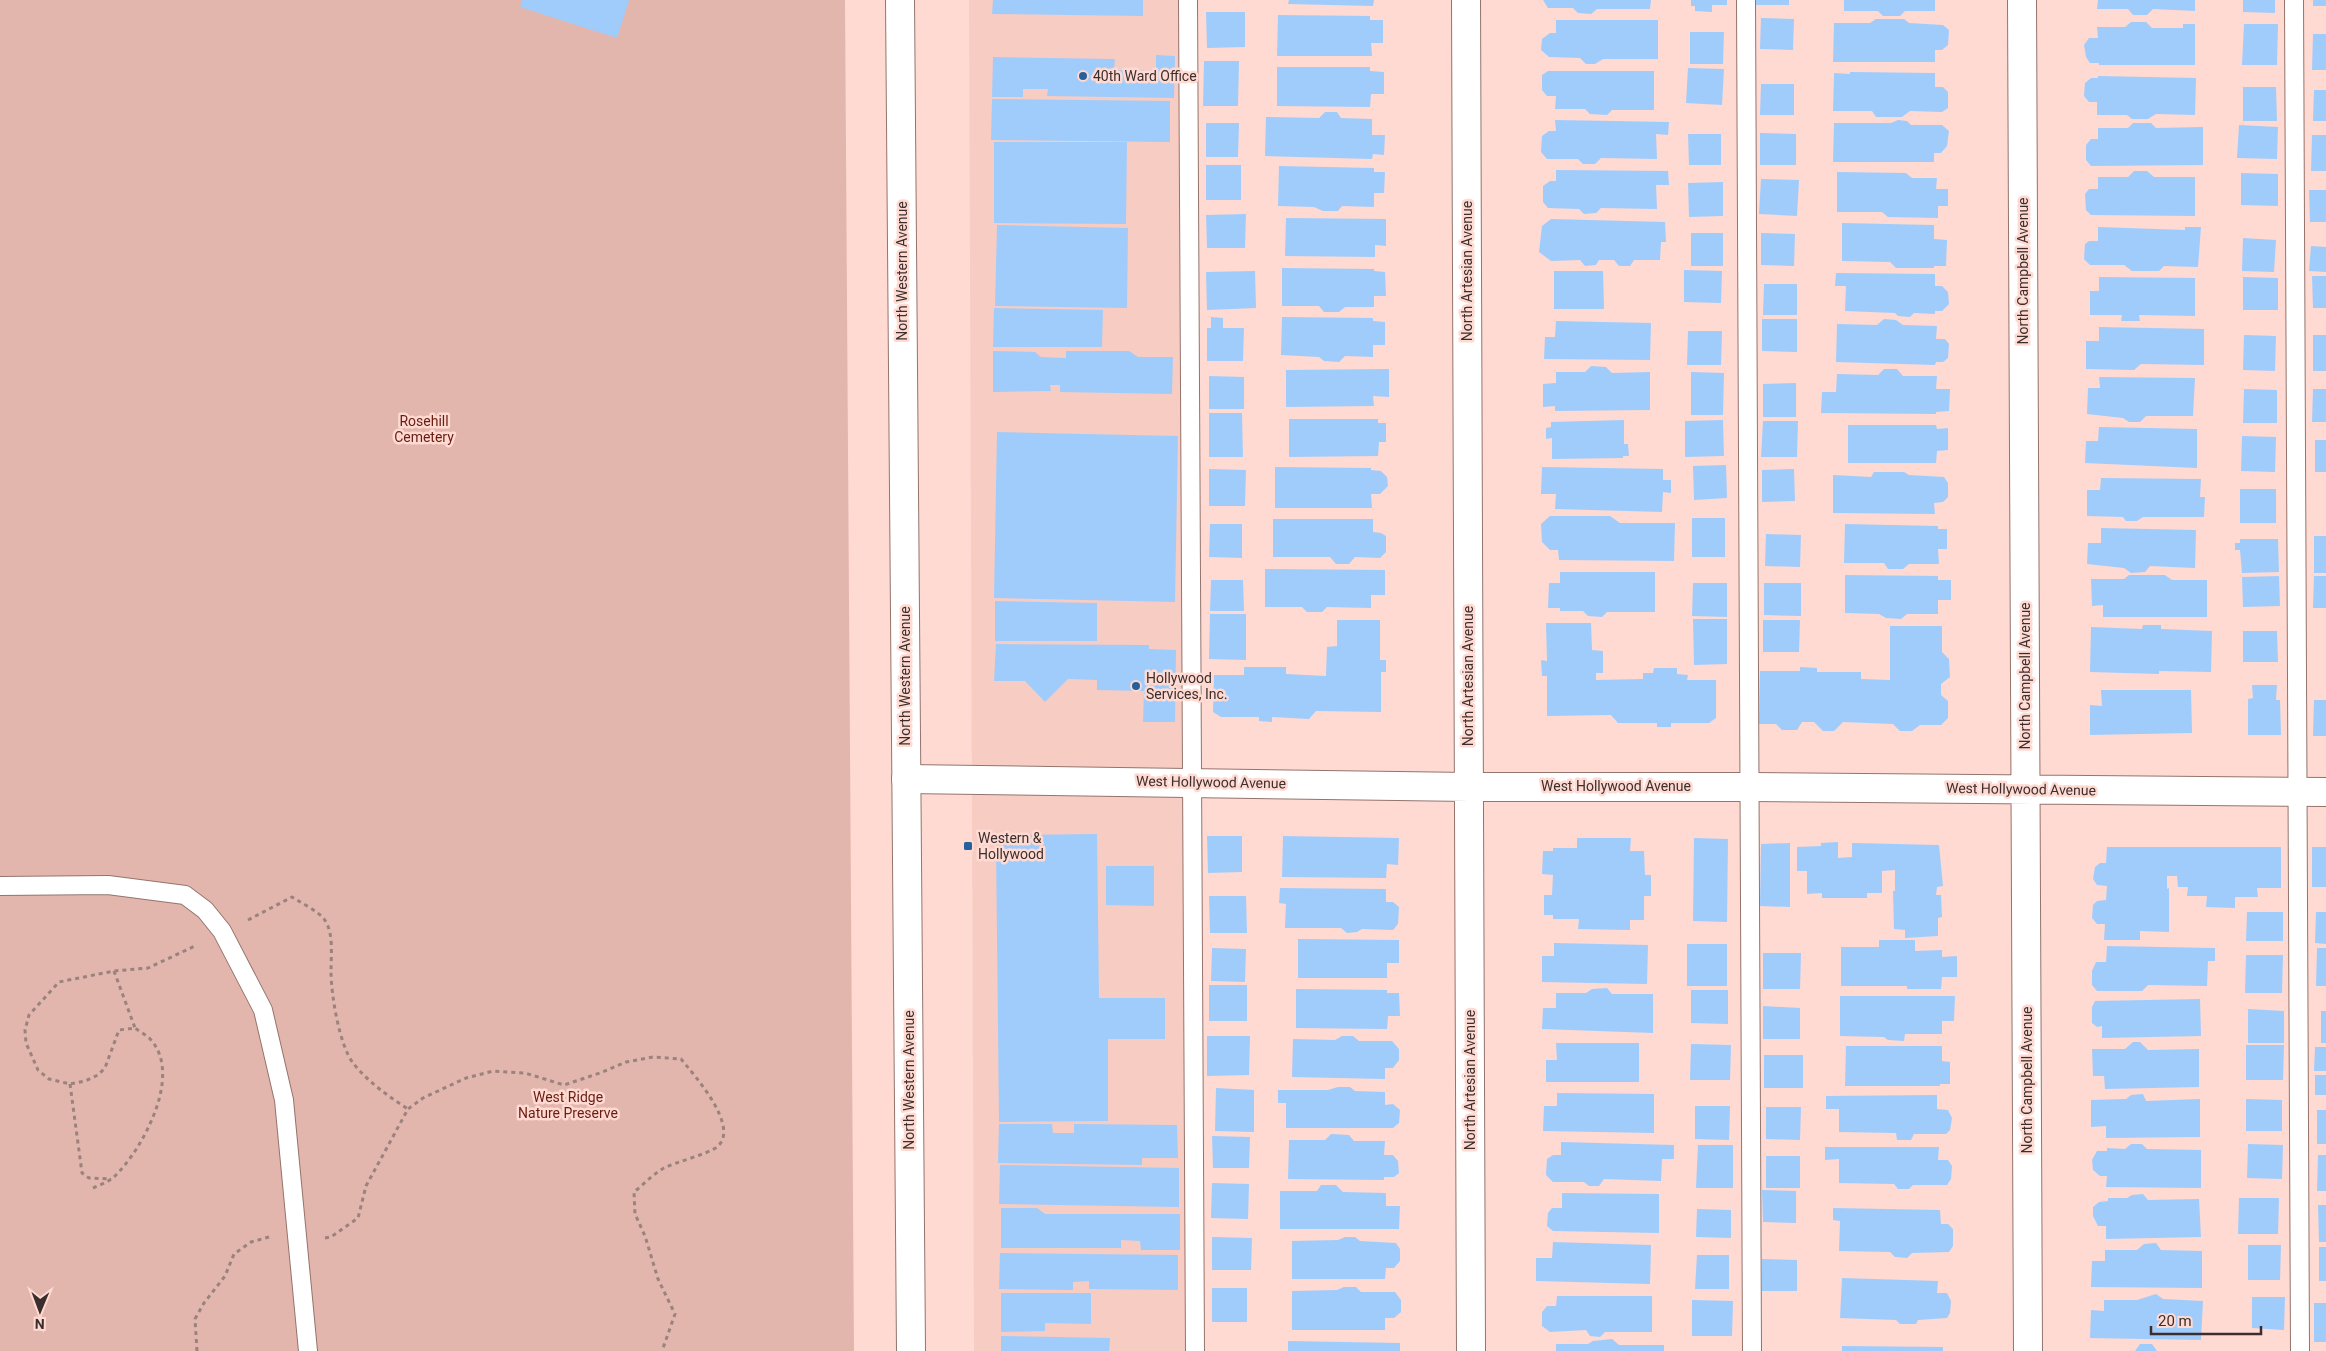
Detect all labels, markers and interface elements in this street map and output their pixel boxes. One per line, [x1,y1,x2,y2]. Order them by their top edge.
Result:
place label: 40th Ward Office [1093,68,1197,84]
marker: 40th Ward Office [1077,70,1089,82]
street label: North Campbell Avenue [2015,197,2031,345]
street label: North Western Avenue [894,201,910,341]
street label: North Artesian Avenue [1459,201,1475,341]
park label: Rosehill Cemetery [394,413,454,445]
street label: North Campbell Avenue [2017,602,2033,750]
street label: North Western Avenue [897,606,913,746]
street label: North Artesian Avenue [1460,606,1476,746]
place label: Hollywood Services, Inc. [1146,670,1228,702]
marker: Hollywood Services, Inc. [1130,680,1142,692]
street label: West Hollywood Avenue [1136,773,1286,791]
street label: West Hollywood Avenue [1541,778,1691,794]
street label: West Hollywood Avenue [1946,780,2096,798]
place label: Western & Hollywood [978,830,1044,862]
marker: Western & Hollywood [962,840,974,852]
street label: North Campbell Avenue [2019,1006,2035,1154]
street label: North Western Avenue [901,1010,917,1150]
street label: North Artesian Avenue [1462,1010,1478,1150]
park label: West Ridge Nature Preserve [518,1089,618,1121]
north arrow [15,1286,65,1336]
scale bar [2151,1304,2261,1336]
text: 20 m [2158,1312,2192,1330]
text: N [35,1316,45,1332]

